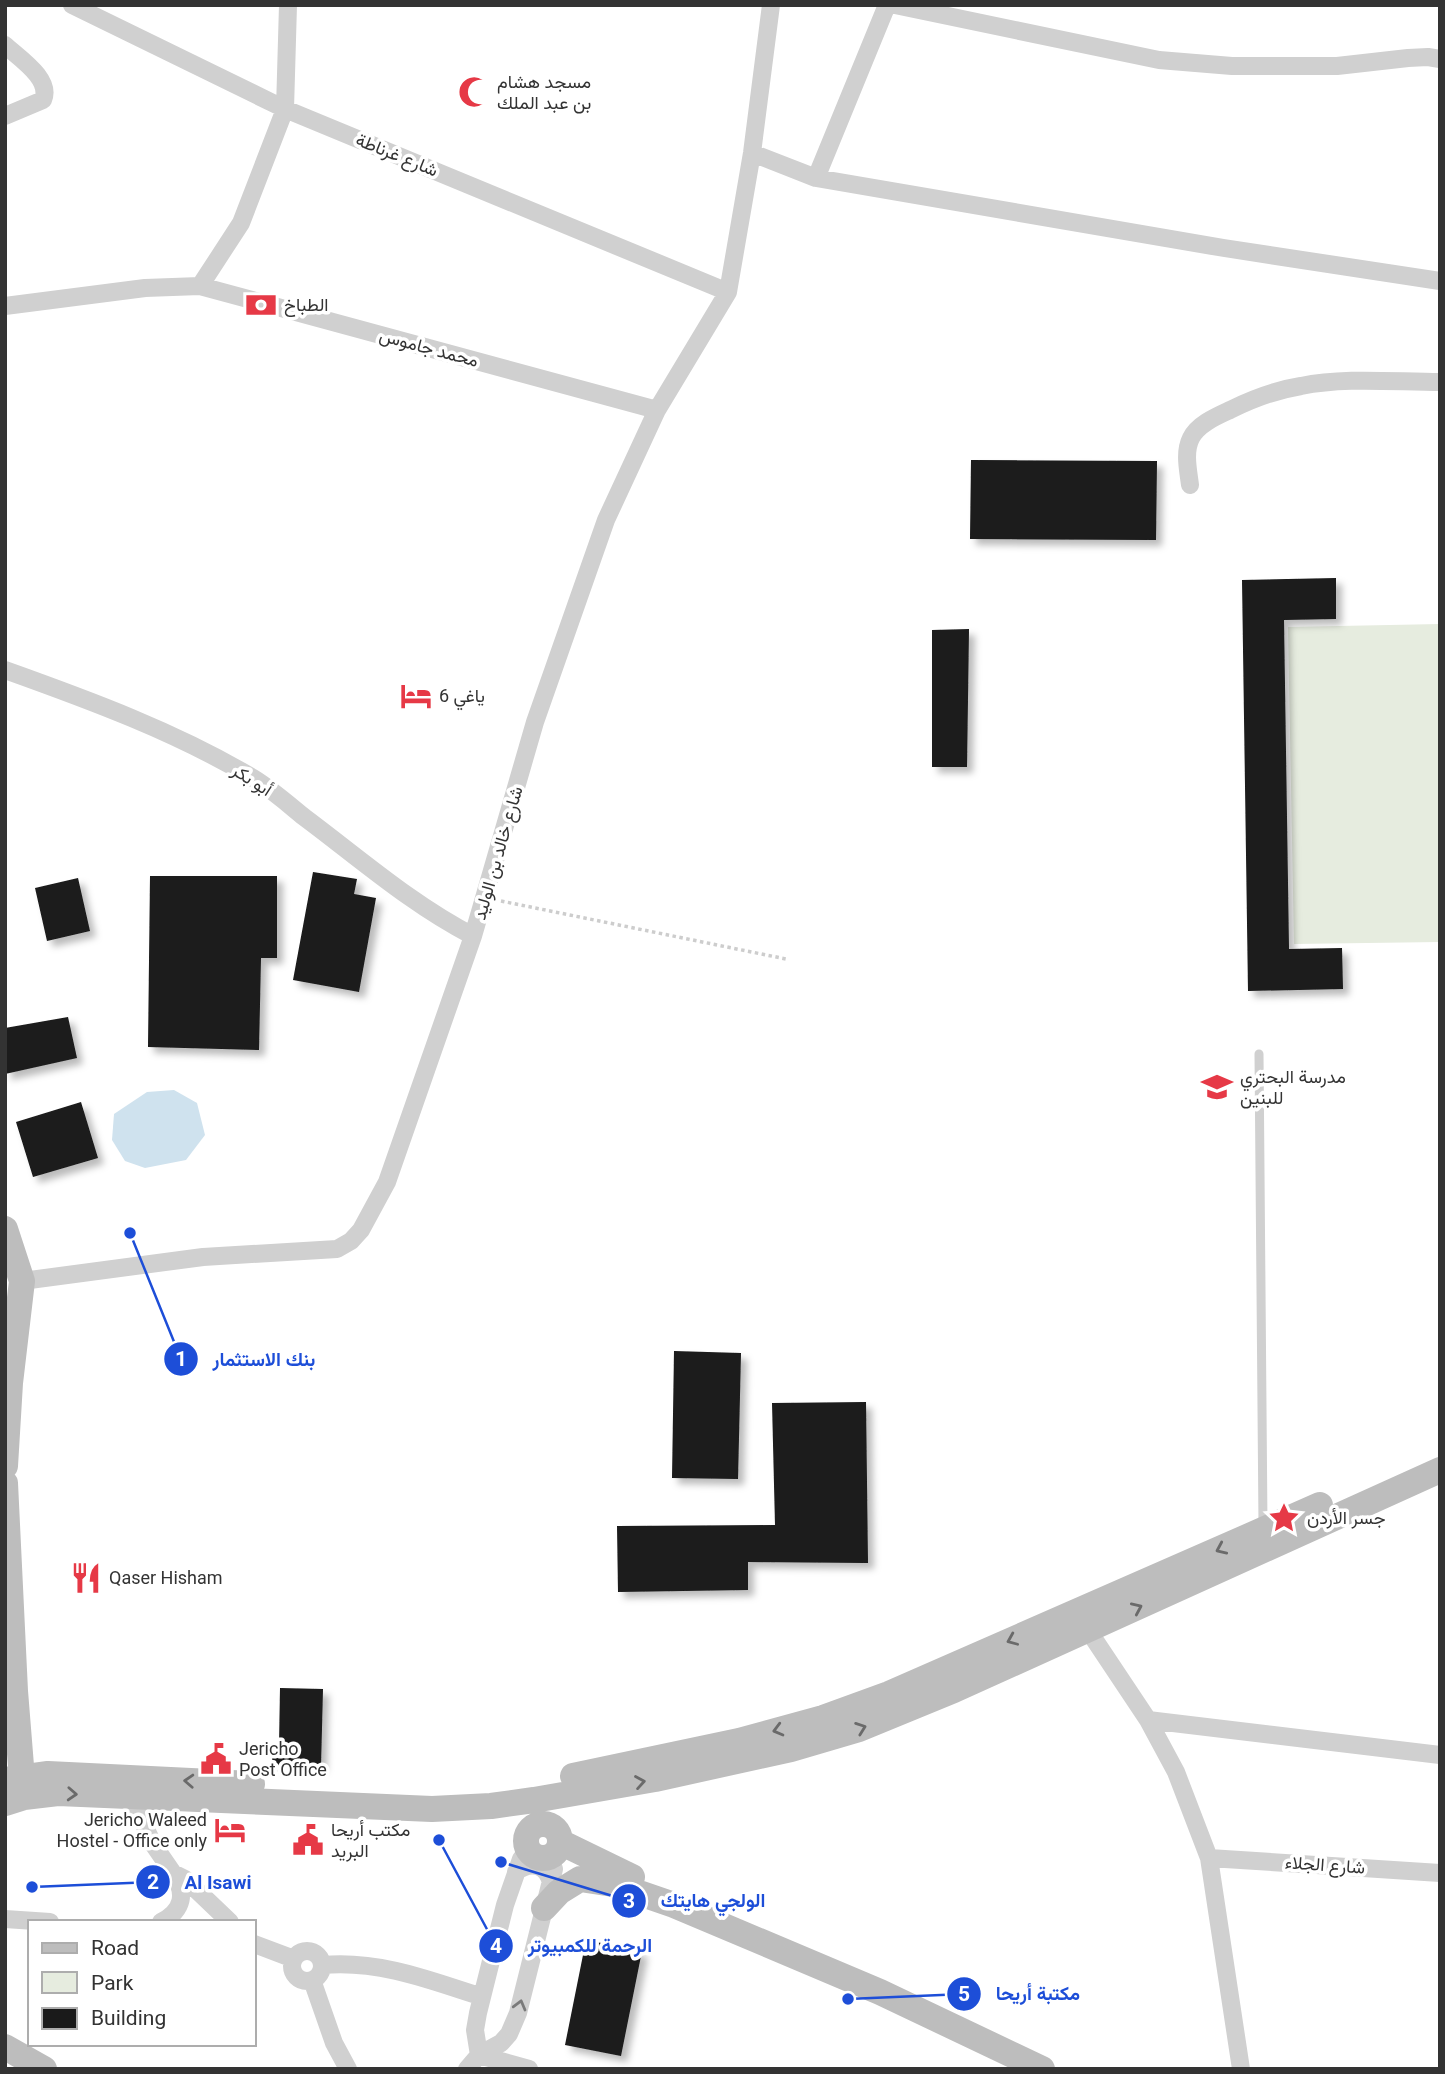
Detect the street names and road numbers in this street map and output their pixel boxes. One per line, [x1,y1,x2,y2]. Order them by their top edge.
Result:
street label: شارع غرناطة [352,129,441,182]
street label: محمد جاموس [377,324,481,372]
street label: أبو بكر [227,758,276,801]
street label: شارع خالد بن الوليد [468,784,529,923]
street label: شارع الجلاء [1284,1851,1366,1880]

